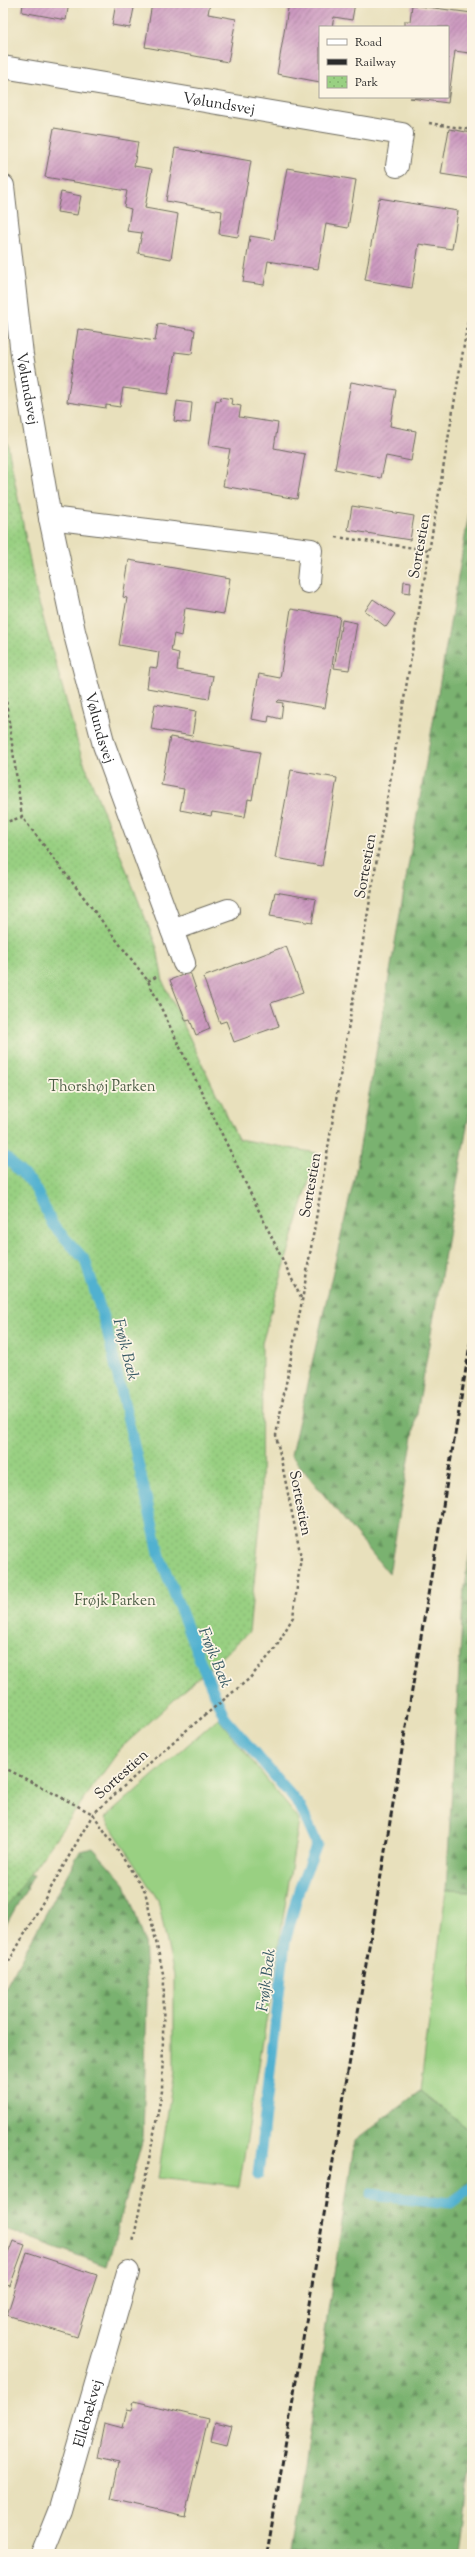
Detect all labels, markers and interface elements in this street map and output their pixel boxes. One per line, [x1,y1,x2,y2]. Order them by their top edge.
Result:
legend [319,26,449,98]
text: Road [355,34,382,52]
text: Railway [355,54,396,72]
text: Park [355,74,378,92]
street label: Vølundsvej [181,88,256,121]
street label: Vølundsvej [10,351,43,426]
street label: Sortestien [404,512,437,581]
street label: Vølundsvej [79,690,119,767]
street label: Sortestien [350,832,383,901]
park label: Thorshøj Parken [48,1077,156,1098]
street label: Sortestien [295,1151,328,1220]
water label: Frøjk Bæk [106,1316,143,1383]
street label: Sortestien [283,1469,316,1538]
park label: Frøjk Parken [74,1591,156,1612]
water label: Frøjk Bæk [191,1624,236,1692]
street label: Sortestien [90,1745,154,1805]
water label: Frøjk Bæk [252,1947,283,2013]
street label: Ellebækvej [69,2377,109,2450]

